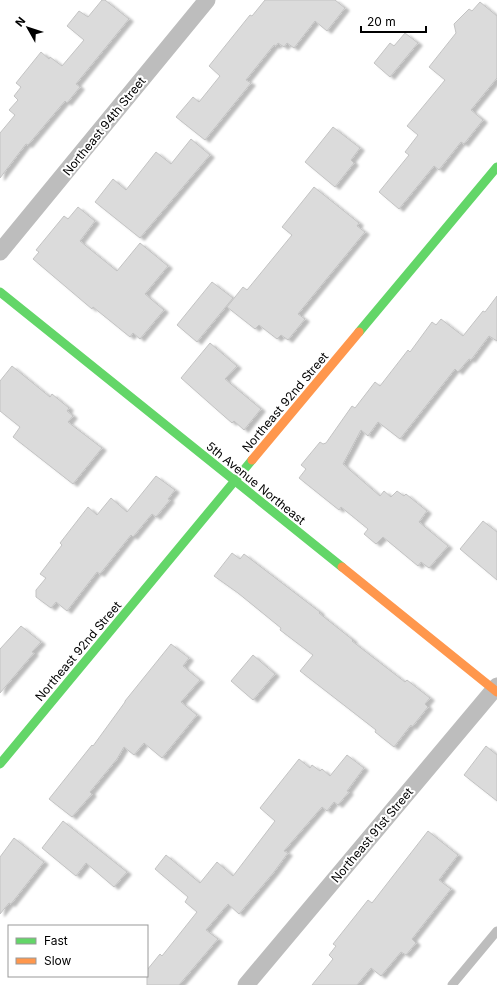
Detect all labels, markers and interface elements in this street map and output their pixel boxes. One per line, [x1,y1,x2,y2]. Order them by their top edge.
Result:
north arrow [8,8,48,48]
scale bar [361,8,426,34]
text: N [12,14,28,29]
text: 20 m [367,14,396,29]
street label: Northeast 94th Street [59,73,149,178]
street label: Northeast 92nd Street [239,349,331,455]
street label: 5th Avenue Northeast [203,438,309,528]
street label: Northeast 92nd Street [32,598,124,704]
street label: Northeast 91st Street [328,784,416,886]
legend [8,925,148,977]
text: Fast [44,933,68,948]
text: Slow [44,953,72,968]

